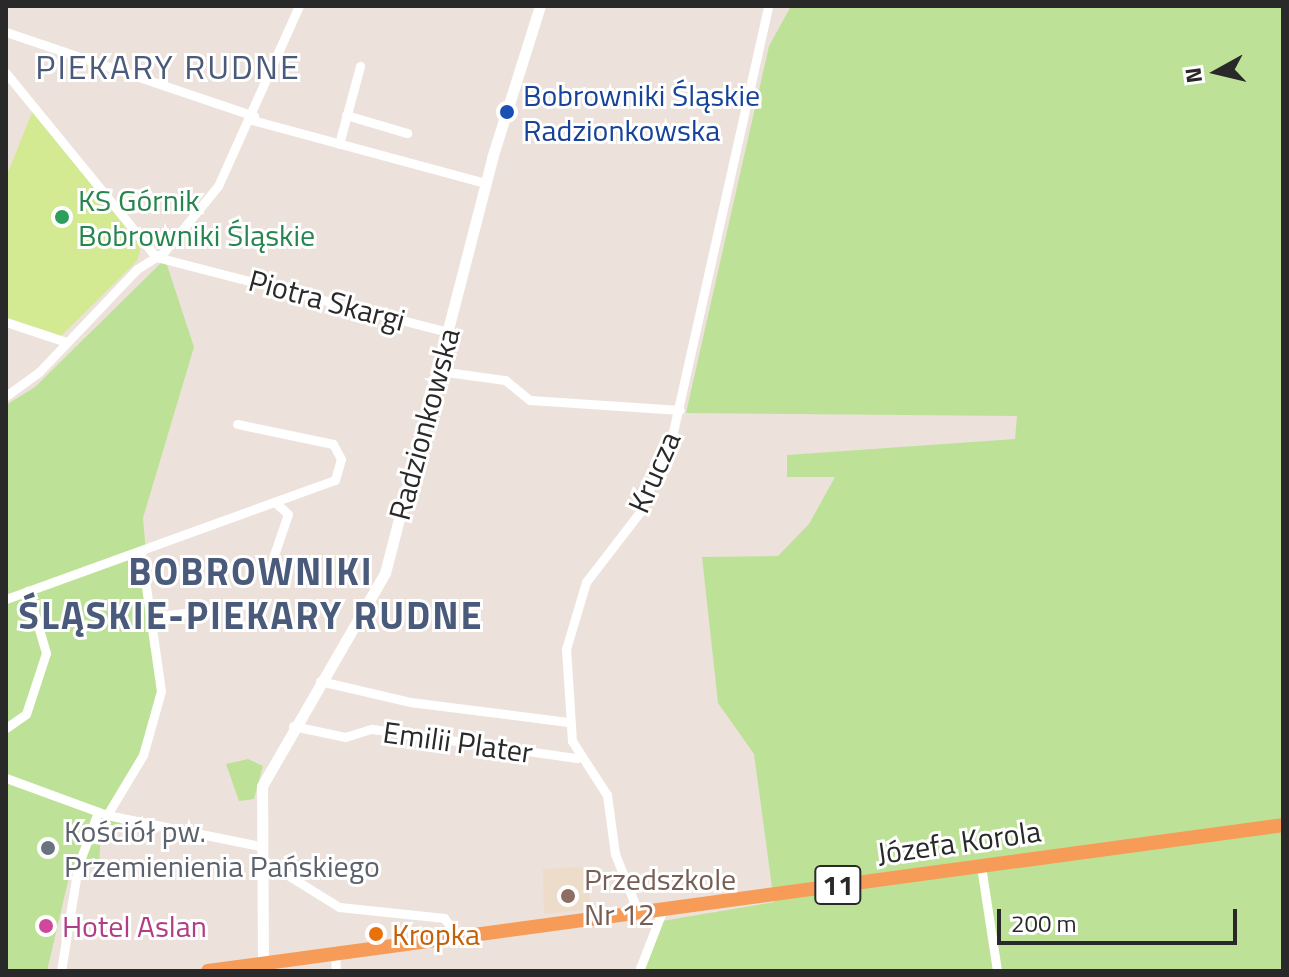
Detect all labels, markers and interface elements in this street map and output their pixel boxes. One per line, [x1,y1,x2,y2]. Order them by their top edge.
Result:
north arrow [1177,32,1257,112]
district label: PIEKARY RUDNE [35,47,301,87]
text: N [1175,65,1211,85]
place label: Bobrowniki Śląskie Radzionkowska [523,77,760,148]
marker: Bobrowniki Śląskie Radzionkowska [498,103,516,121]
place label: KS Górnik Bobrowniki Śląskie [78,182,315,252]
marker: KS Górnik Bobrowniki Śląskie [53,208,71,226]
street label: Piotra Skargi [245,262,409,338]
street label: Radzionkowska [381,324,467,524]
street label: Krucza [620,426,688,518]
district label: BOBROWNIKI ŚLĄSKIE-PIEKARY RUDNE [18,549,484,638]
street label: Emilii Plater [381,714,535,770]
place label: Kościół pw. Przemienienia Pańskiego [64,813,380,884]
street label: Józefa Korola [875,813,1043,871]
marker: Kościół pw. Przemienienia Pańskiego [39,839,57,857]
place label: Przedszkole Nr 12 [584,861,736,932]
road number: 11 [814,861,862,909]
marker: Przedszkole Nr 12 [559,887,577,905]
scale bar [1001,893,1241,943]
text: 200 m [1011,905,1077,941]
place label: Hotel Aslan [62,908,207,944]
place label: Kropka [392,916,480,952]
marker: Hotel Aslan [37,917,55,935]
marker: Kropka [367,925,385,943]

